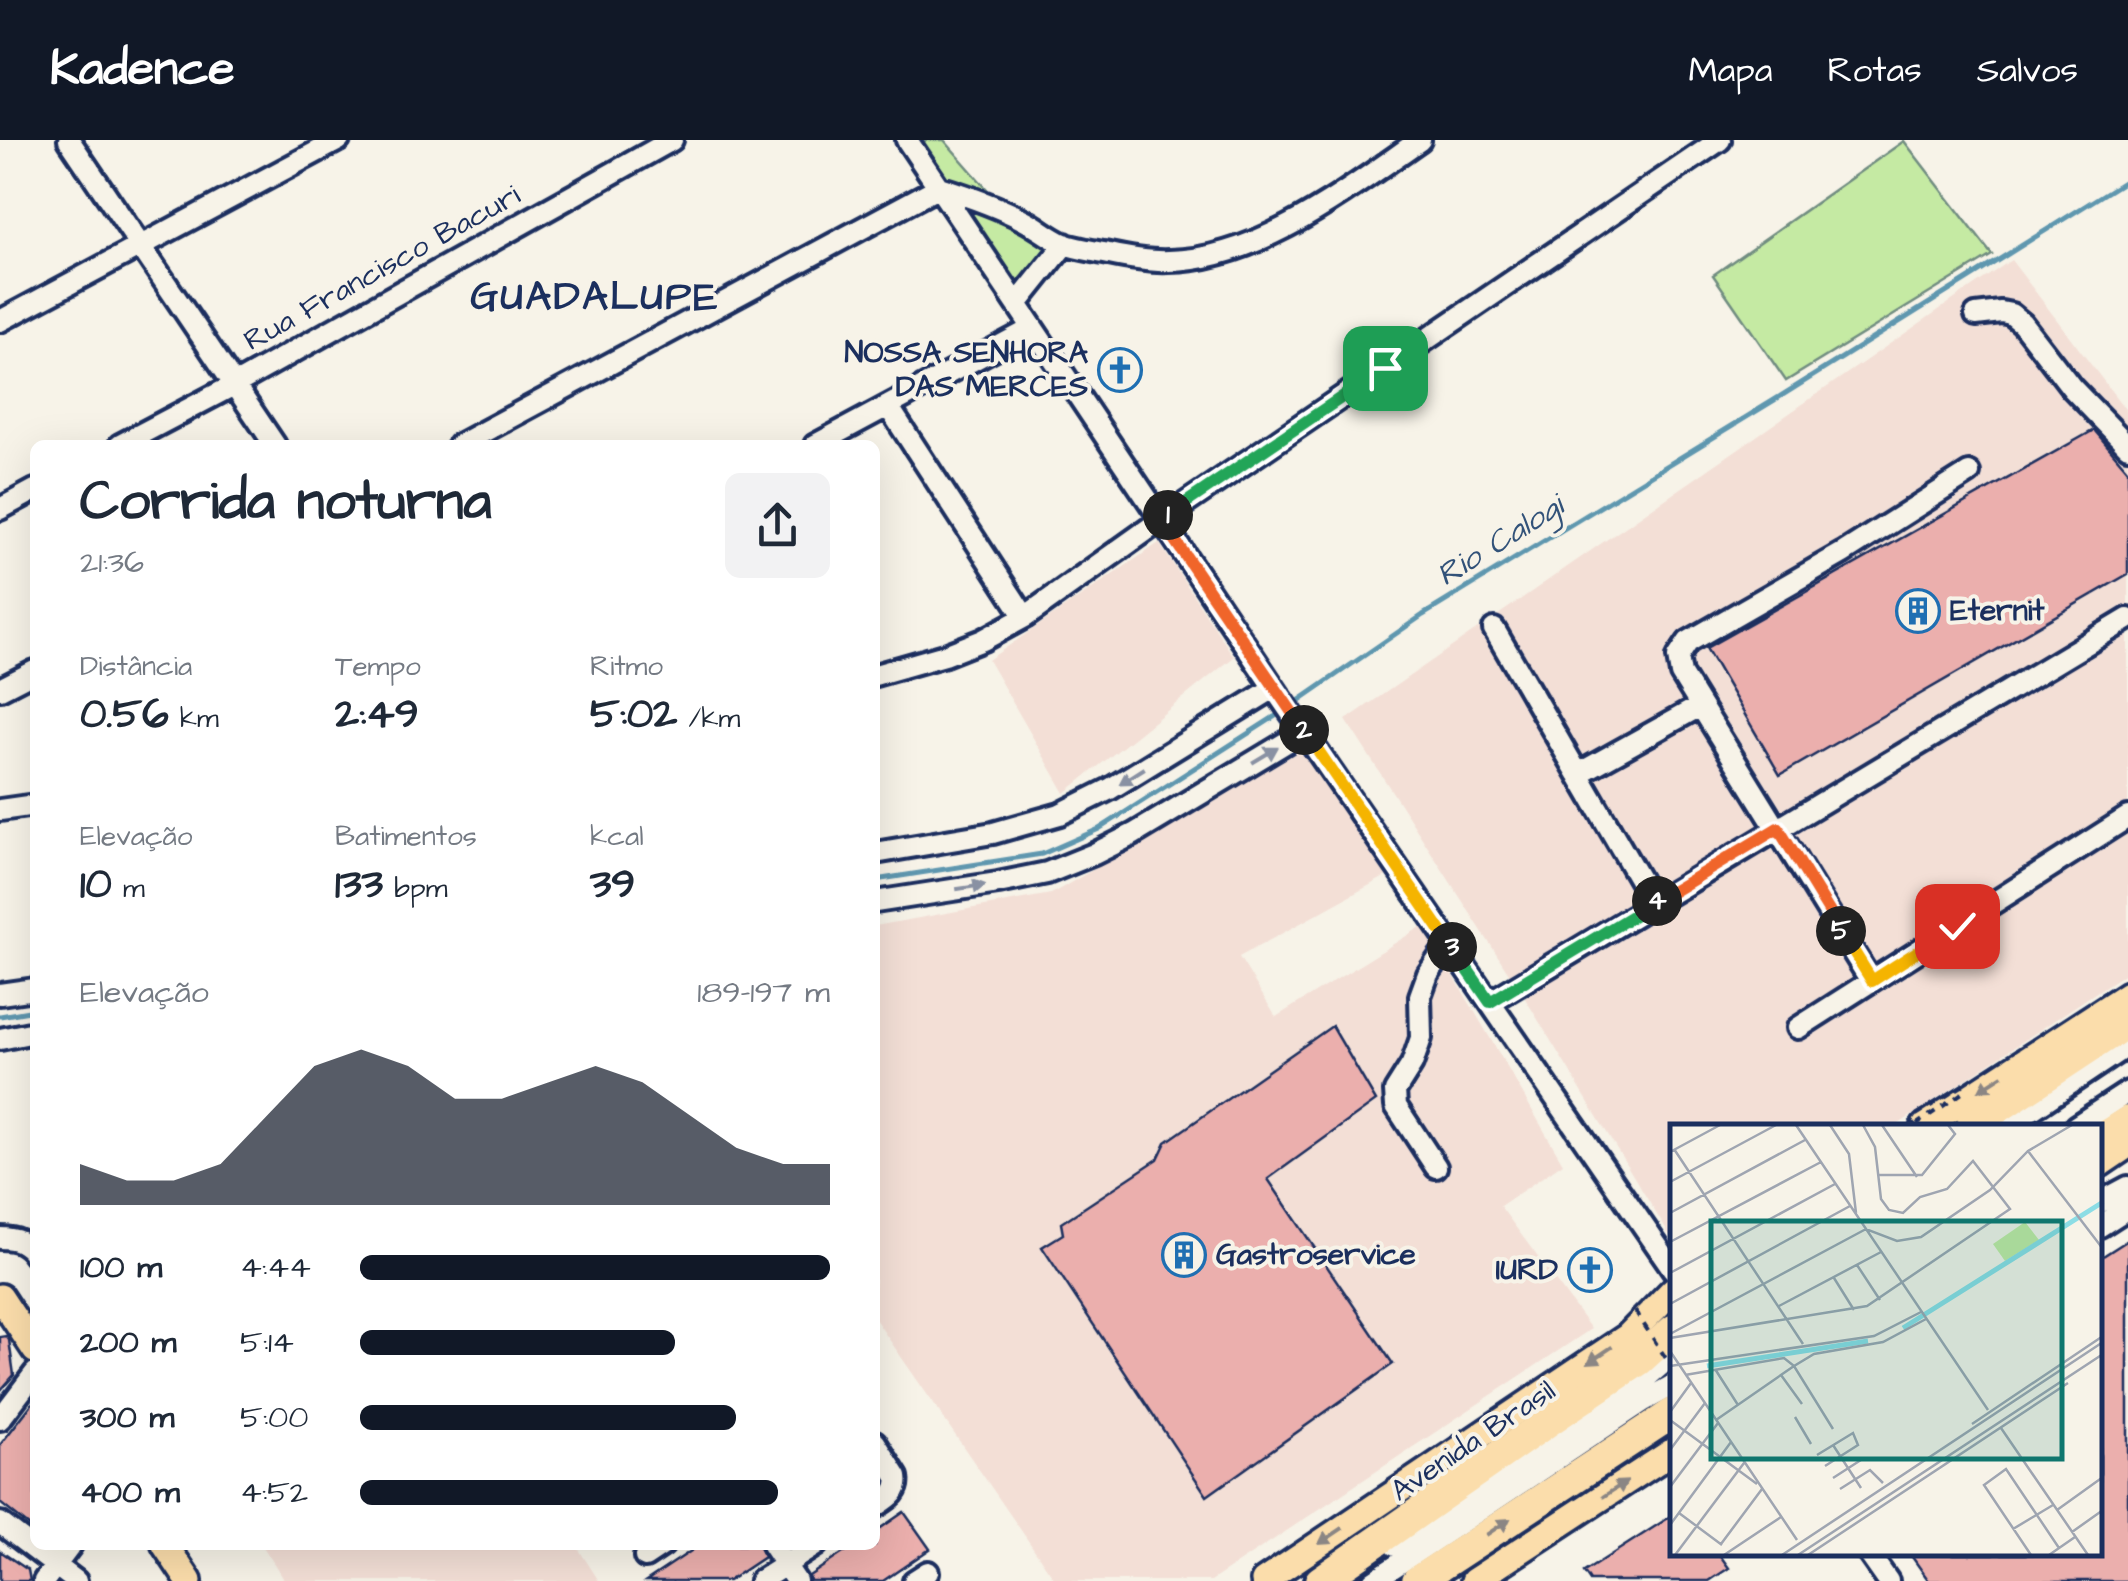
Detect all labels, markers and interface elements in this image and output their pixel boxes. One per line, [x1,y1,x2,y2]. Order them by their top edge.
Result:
text: Kadence [50,37,234,103]
text: Mapa [1689,46,1773,95]
text: Rotas [1828,46,1922,95]
text: Salvos [1977,46,2078,95]
street label: Rua Francisco Bacuri [236,174,528,361]
district label: GUADALUPE [470,270,720,325]
pin [1343,326,1428,411]
place label: NOSSA SENHORA DAS MERCES [845,332,1089,408]
icon: arrive [1358,341,1413,396]
church icon: NOSSA SENHORA DAS MERCES [1097,347,1143,393]
text: Corrida noturna [80,464,492,540]
button: share [725,473,830,578]
water label: Rio Calogi [1428,482,1576,598]
pin: 1 [1143,490,1193,540]
text: 1 [1166,495,1170,534]
text: 21:36 [80,540,144,585]
building icon: Eternit [1895,588,1941,634]
place label: Eternit [1950,590,2045,632]
text: Distância [80,647,192,686]
text: Tempo [335,647,421,686]
text: Ritmo [590,647,663,686]
text: 0.56 [80,686,168,744]
text: 2:49 [335,686,419,744]
text: 5:02 [590,686,677,744]
text: km [168,699,219,738]
text: /km [677,699,740,738]
pin: 2 [1279,705,1329,755]
text: 2 [1296,710,1312,749]
one-way arrow [1251,747,1279,764]
one-way arrow [1118,766,1145,785]
text: Elevação [80,817,193,856]
text: Batimentos [335,817,477,856]
text: kcal [590,817,644,856]
text: 10 [80,856,112,914]
text: 133 [335,856,383,914]
text: 39 [590,856,635,914]
text: m [112,869,145,908]
text: bpm [383,869,447,908]
pin: 4 [1632,876,1682,926]
one-way arrow [956,879,988,894]
text: 4 [1647,881,1667,920]
pin [1915,884,2000,969]
icon: check [1930,899,1985,954]
pin: 5 [1816,906,1866,956]
text: 5 [1831,911,1851,950]
pin: 3 [1427,922,1477,972]
text: 3 [1445,927,1459,966]
text: Elevação [80,970,209,1015]
text: 189–197 m [697,970,830,1015]
one-way arrow [1978,1074,2005,1092]
inset map [1670,1124,2103,1556]
building icon: Gastroservice [1161,1232,1207,1278]
place label: Gastroservice [1216,1234,1416,1276]
text: 100 m [80,1245,162,1290]
text: 4:44 [240,1245,311,1290]
church icon: IURD [1567,1247,1613,1293]
place label: IURD [1496,1249,1559,1291]
text: 200 m [80,1320,176,1365]
text: 5:14 [240,1320,294,1365]
one-way arrow [1587,1345,1614,1364]
street label: Avenida Brasil [1382,1370,1564,1512]
text: 300 m [80,1395,174,1440]
text: 5:00 [240,1395,308,1440]
text: 400 m [80,1470,180,1515]
text: 4:52 [240,1470,308,1515]
one-way arrow [1601,1481,1628,1499]
one-way arrow [1485,1519,1512,1537]
one-way arrow [1317,1527,1344,1545]

